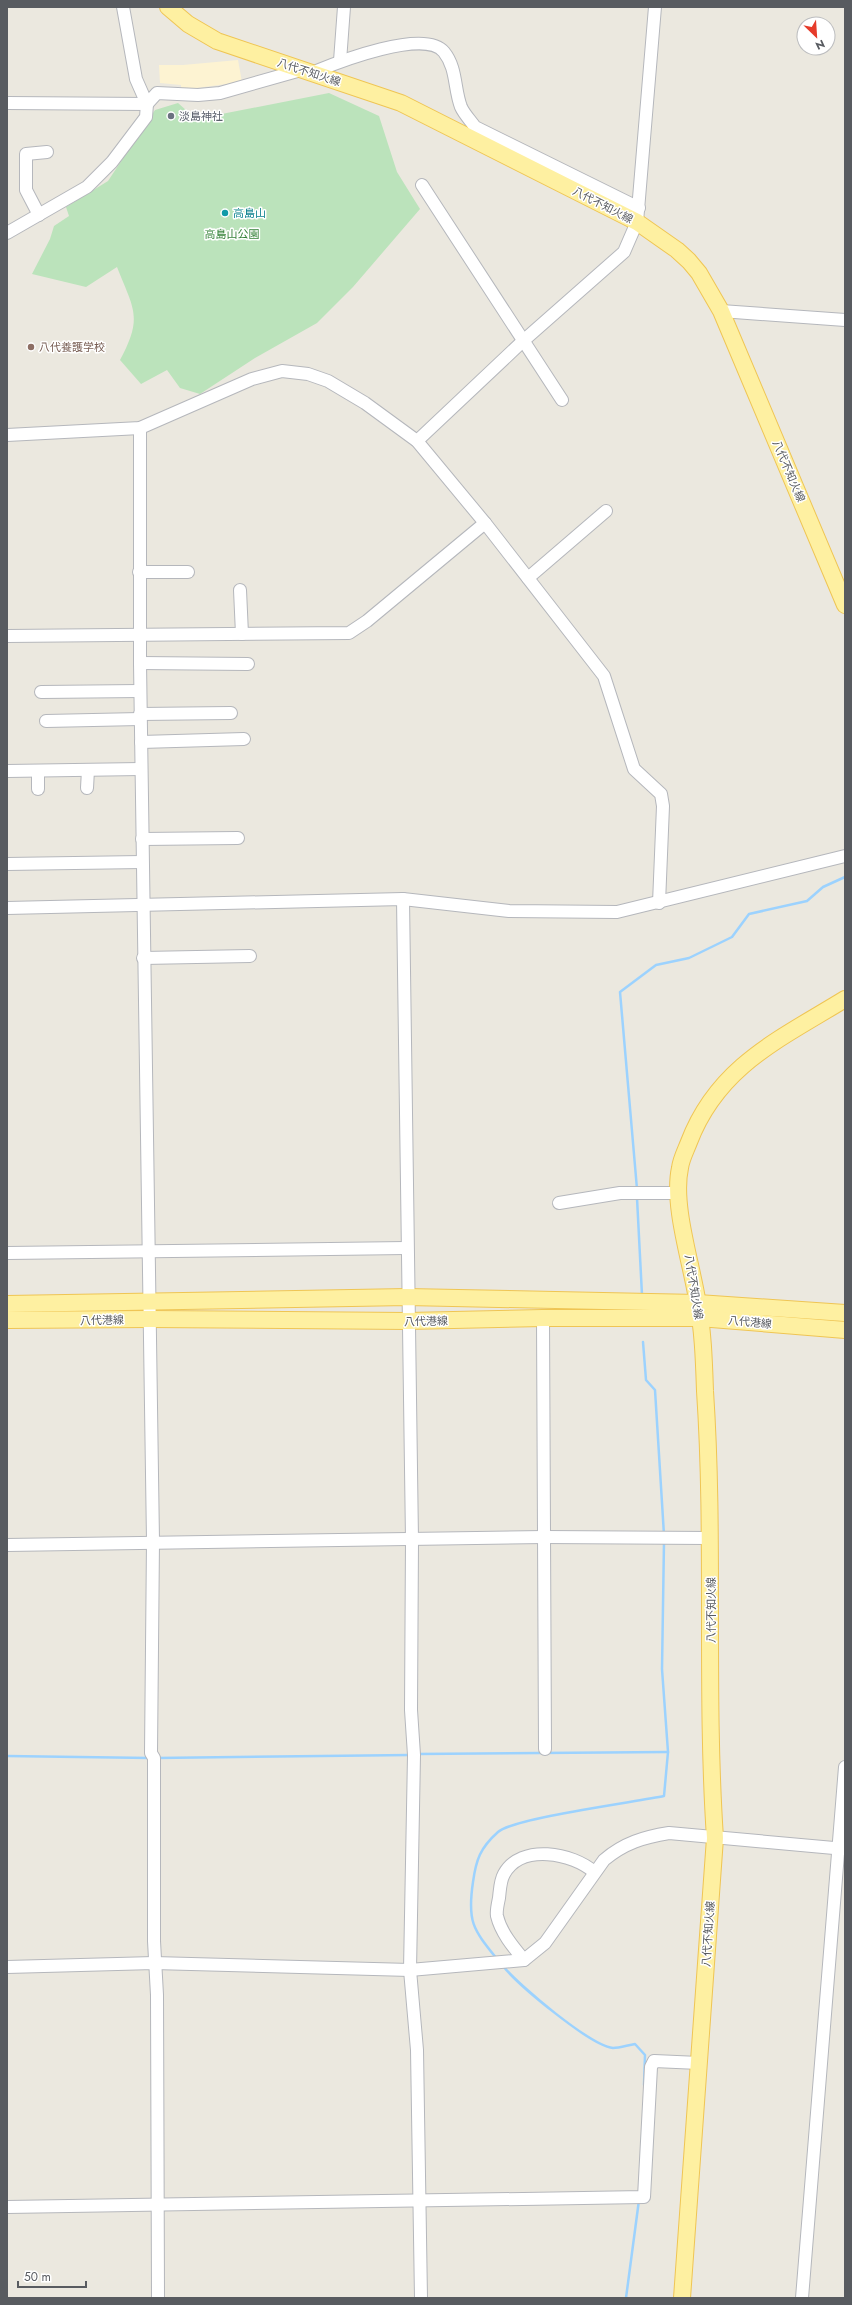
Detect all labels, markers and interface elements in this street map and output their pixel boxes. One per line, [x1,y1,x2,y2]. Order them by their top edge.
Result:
north arrow [796,16,836,56]
text: N [813,36,828,54]
street label: 八代不知火線 [275,54,343,90]
place label: 淡島神社 [179,108,223,124]
marker: 淡島神社 [166,111,176,121]
street label: 八代不知火線 [570,183,636,227]
place label: 高島山 [233,205,266,221]
marker: 高島山 [220,208,230,218]
park label: 高島山公園 [205,226,260,242]
place label: 八代養護学校 [39,339,105,355]
marker: 八代養護学校 [26,342,36,352]
street label: 八代不知火線 [769,437,809,505]
street label: 八代不知火線 [681,1253,707,1321]
street label: 八代港線 [80,1312,124,1328]
street label: 八代港線 [727,1312,773,1332]
street label: 八代港線 [404,1313,448,1329]
street label: 八代不知火線 [703,1577,719,1643]
street label: 八代不知火線 [698,1901,718,1967]
scale bar [18,2263,86,2289]
text: 50 m [24,2268,51,2286]

